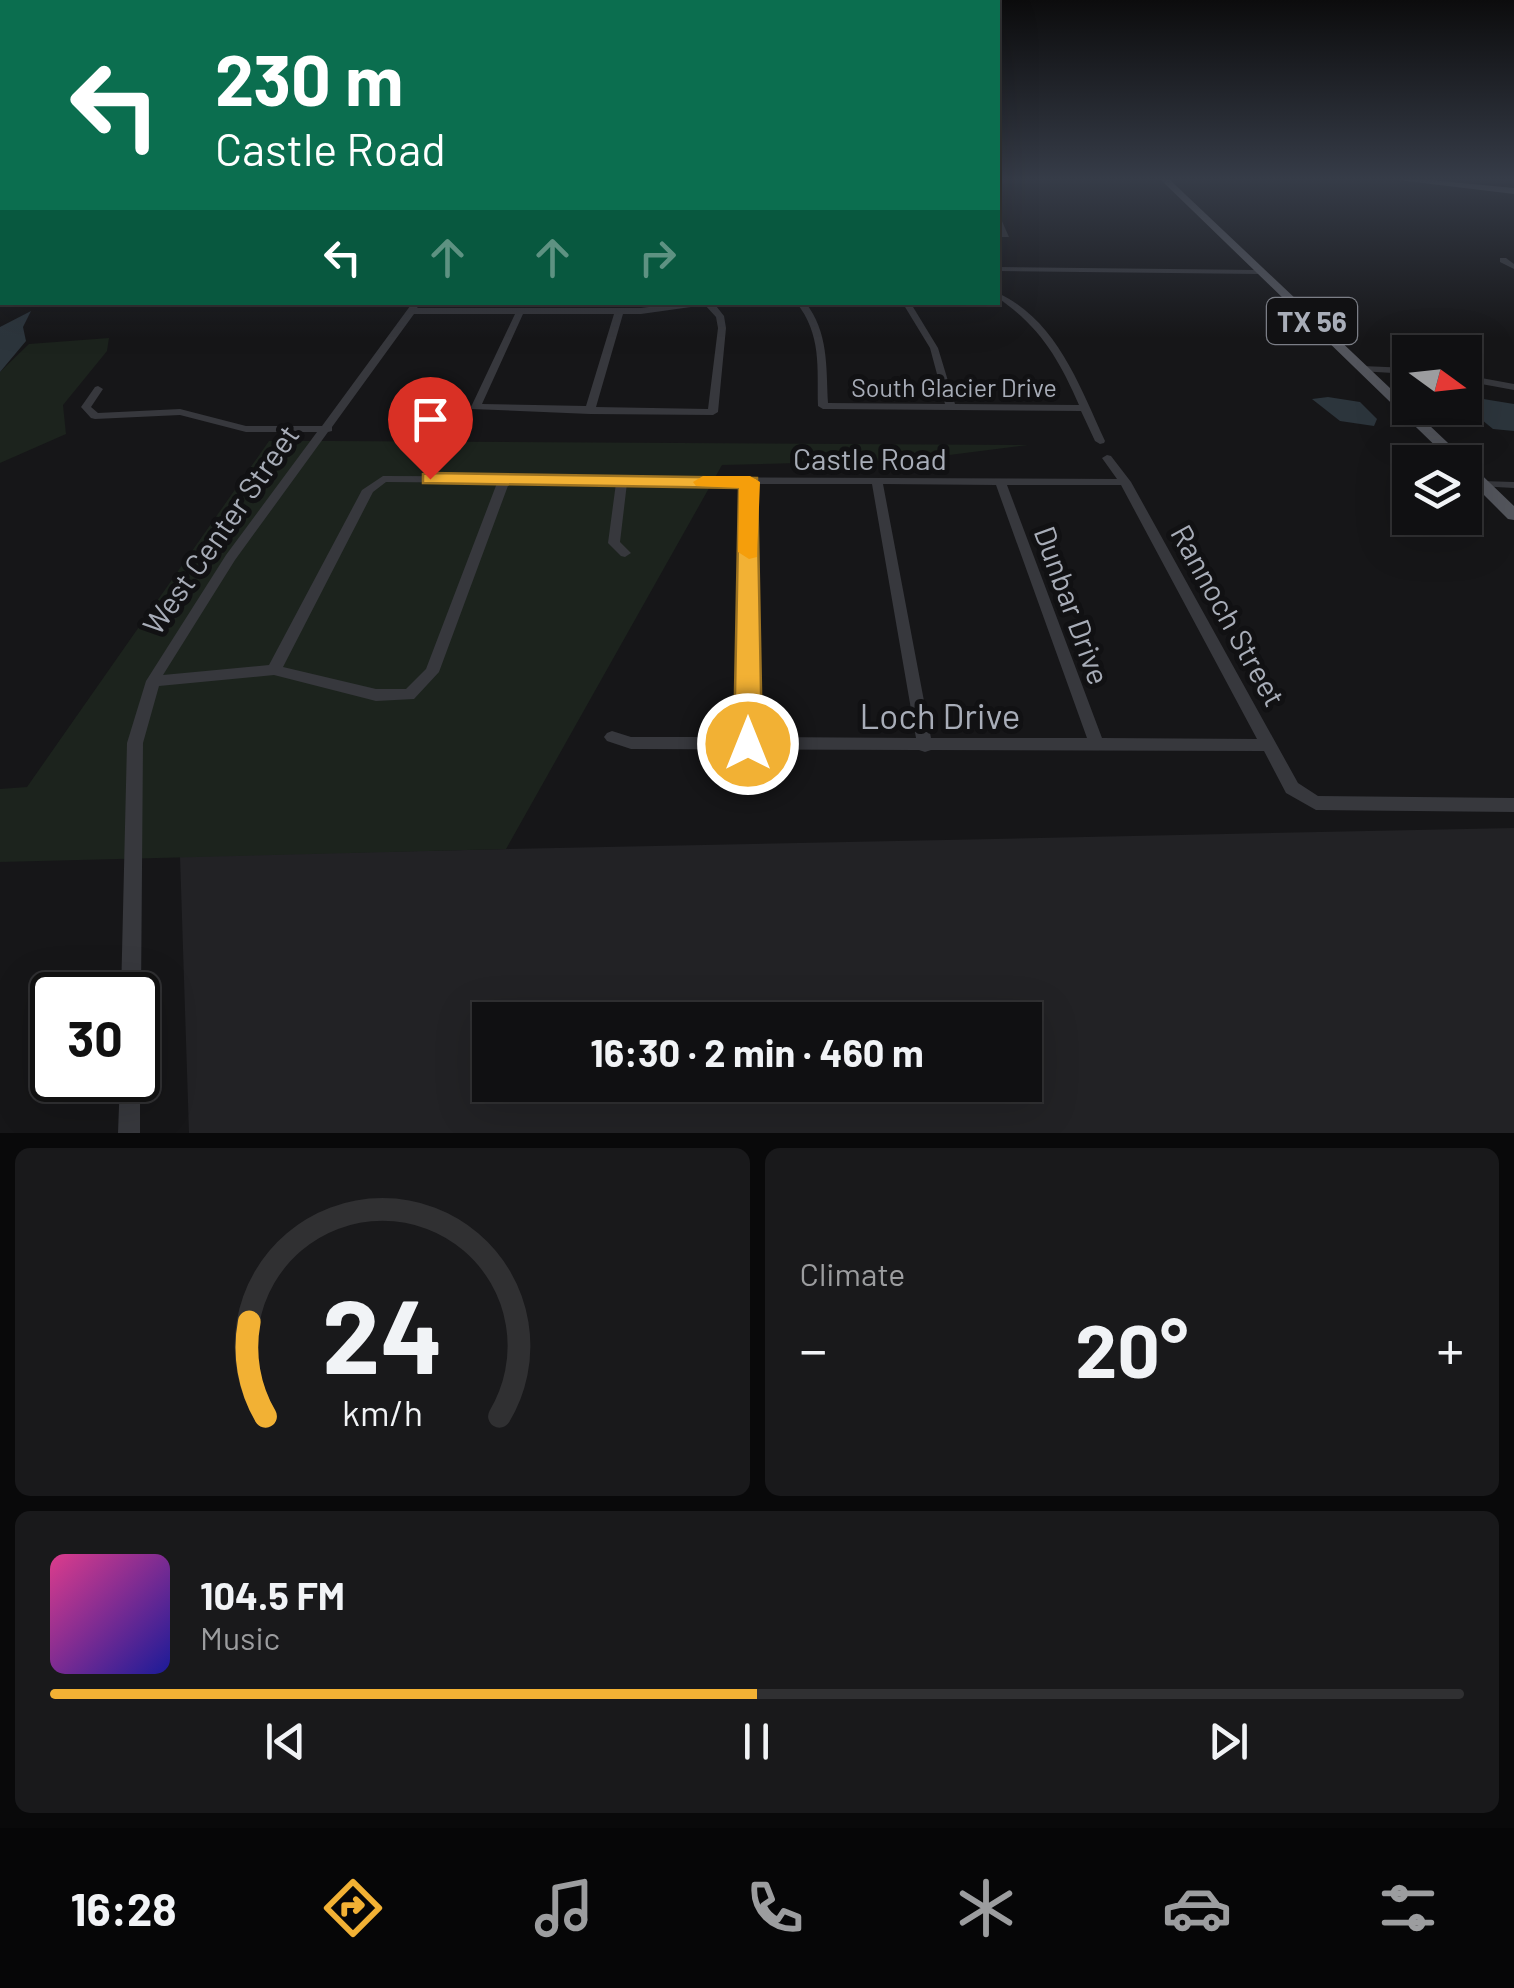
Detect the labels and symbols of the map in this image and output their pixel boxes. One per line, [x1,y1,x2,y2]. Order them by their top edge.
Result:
road number: TX 56 [1267,298,1357,344]
north arrow [1392,335,1482,425]
street label: South Glacier Drive [851,372,1057,402]
pin [388,377,473,480]
street label: West Center Street [134,417,306,641]
street label: Castle Road [793,440,947,476]
street label: Rannoch Street [1164,518,1294,712]
street label: Dunbar Drive [1028,521,1118,689]
position arrow [696,692,800,796]
street label: Loch Drive [859,694,1021,736]
speed limit sign: 30 [30,972,160,1102]

